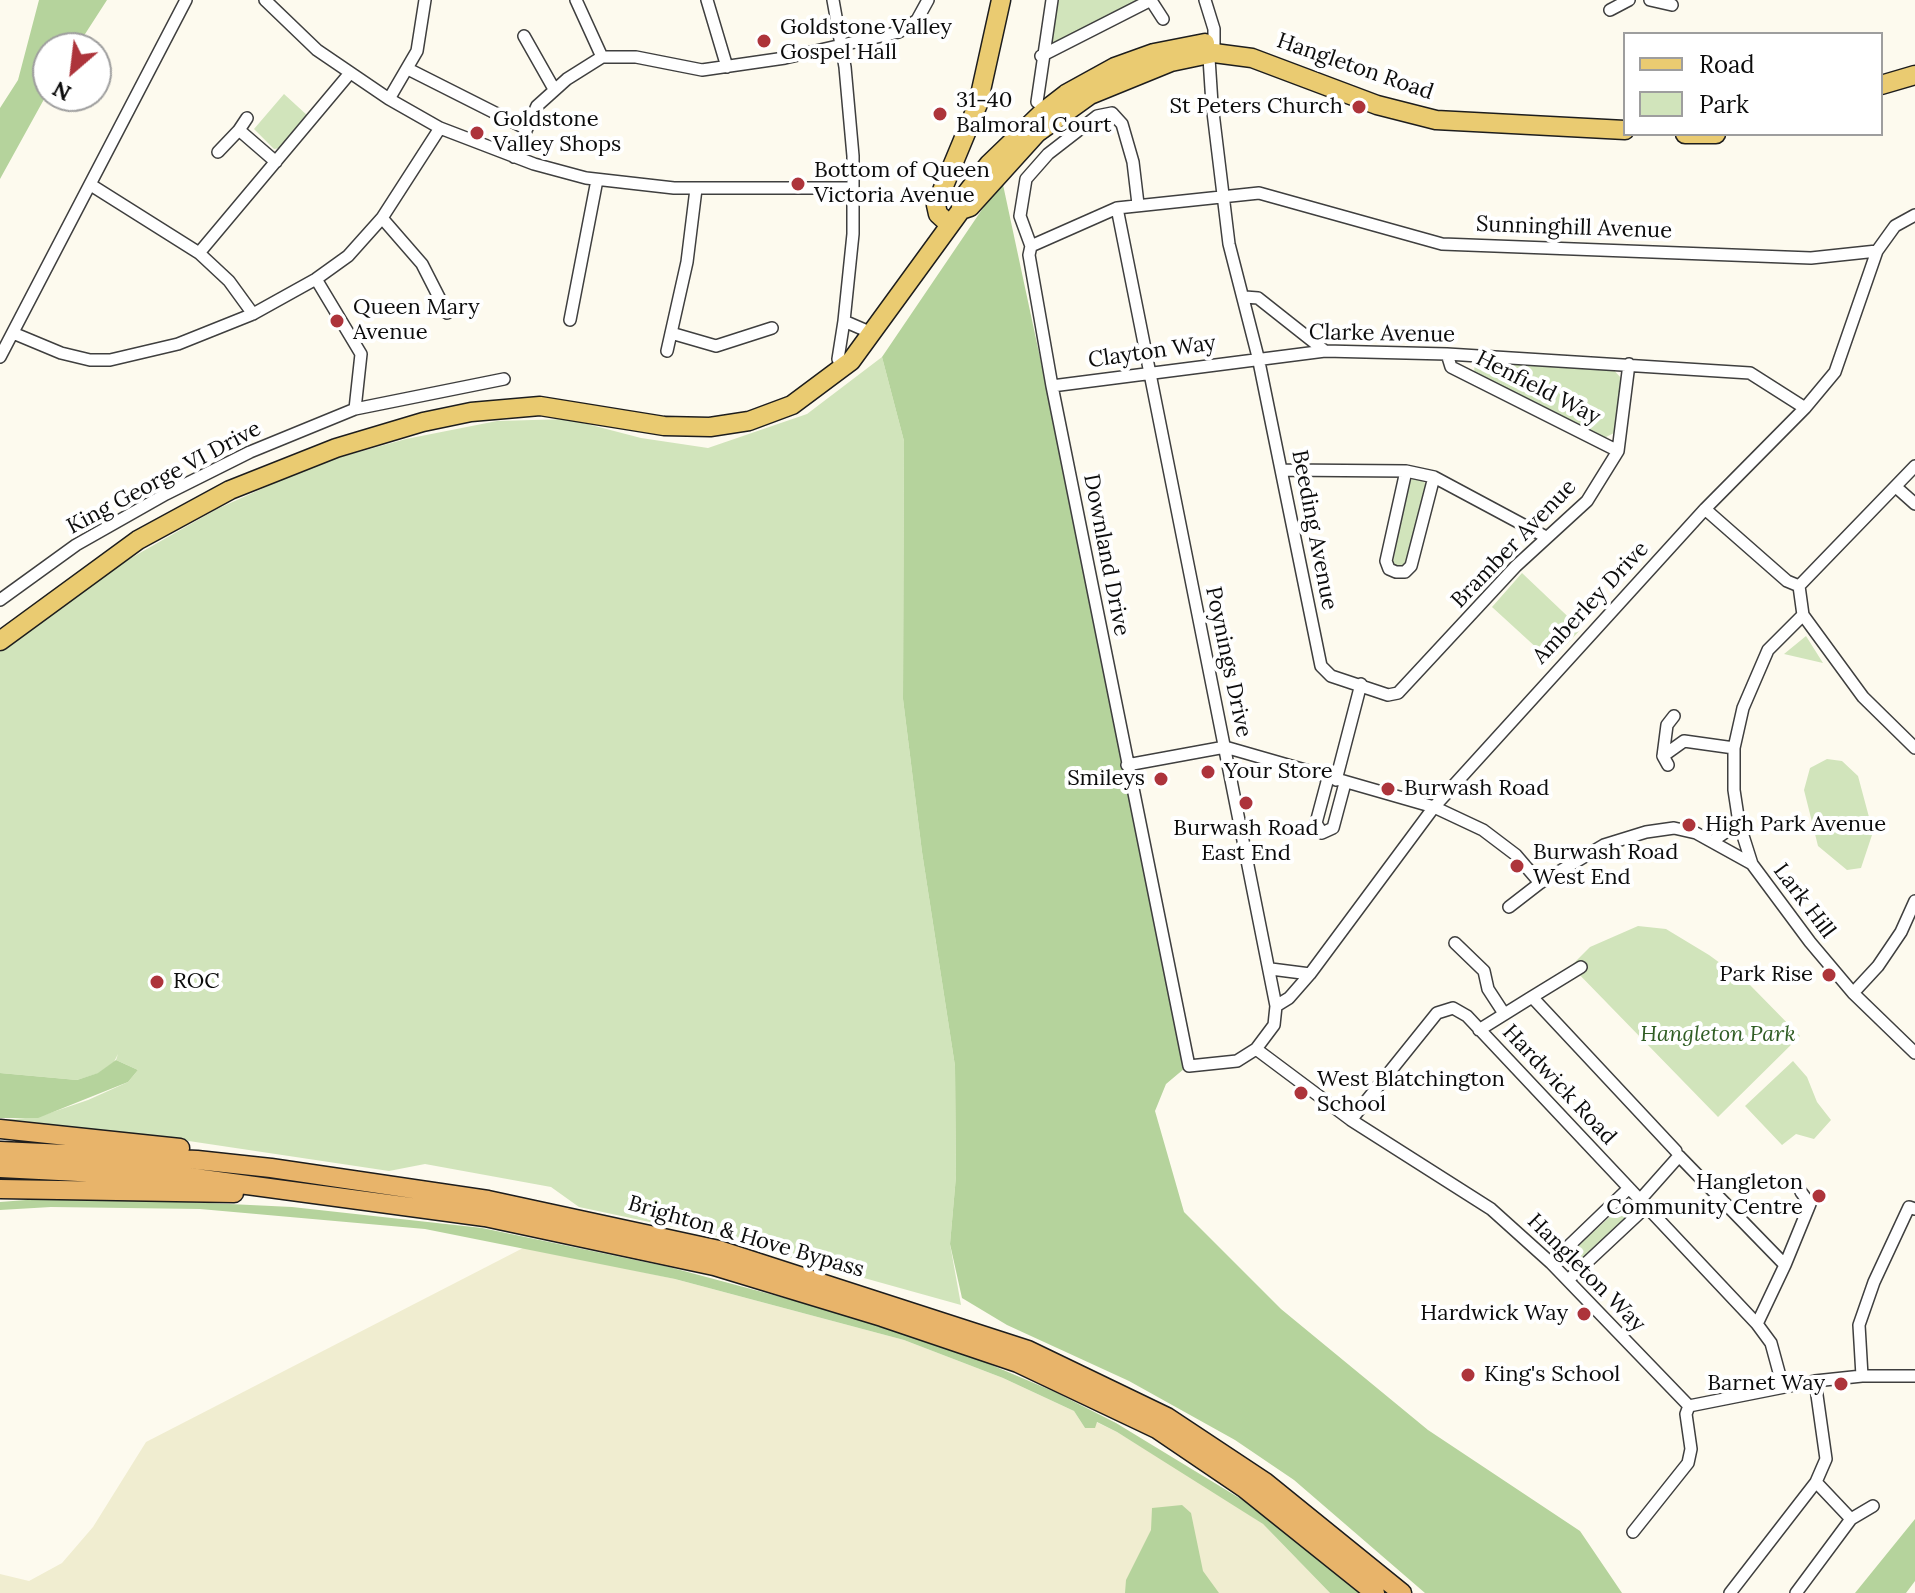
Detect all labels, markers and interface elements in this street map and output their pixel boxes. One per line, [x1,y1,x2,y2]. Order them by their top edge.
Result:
place label: Goldstone Valley Gospel Hall [780,15,952,66]
street label: Hangleton Road [1273,28,1437,106]
north arrow [32,32,112,112]
marker: Goldstone Valley Gospel Hall [755,32,773,50]
legend [1623,32,1883,136]
text: Road [1699,49,1755,80]
text: N [48,75,76,108]
place label: 31-40 Balmoral Court [956,88,1112,140]
text: Park [1699,89,1749,120]
place label: St Peters Church [1170,94,1343,120]
marker: St Peters Church [1350,98,1368,116]
marker: 31-40 Balmoral Court [931,105,949,123]
place label: Goldstone Valley Shops [493,107,621,158]
marker: Goldstone Valley Shops [468,124,486,142]
place label: Bottom of Queen Victoria Avenue [814,158,990,210]
marker: Bottom of Queen Victoria Avenue [789,175,807,193]
street label: Sunninghill Avenue [1476,211,1672,245]
place label: Queen Mary Avenue [353,295,480,346]
marker: Queen Mary Avenue [328,312,346,330]
street label: Clarke Avenue [1309,320,1455,348]
street label: Clayton Way [1087,330,1217,374]
street label: Henfield Way [1471,345,1605,431]
street label: King George VI Drive [63,416,265,540]
street label: Beeding Avenue [1286,448,1342,612]
street label: Downland Drive [1077,472,1135,638]
street label: Bramber Avenue [1446,474,1582,614]
street label: Amberley Drive [1528,536,1654,670]
street label: Poynings Drive [1199,584,1257,740]
place label: Your Store [1224,759,1333,785]
marker: Your Store [1199,763,1217,781]
place label: Smileys [1067,766,1145,792]
marker: Smileys [1152,770,1170,788]
place label: Burwash Road [1404,776,1549,802]
marker: Burwash Road [1379,780,1397,798]
marker: Burwash Road East End [1237,794,1255,812]
place label: High Park Avenue [1705,812,1886,838]
place label: Burwash Road East End [1173,816,1319,868]
marker: High Park Avenue [1680,816,1698,834]
place label: Burwash Road West End [1533,840,1678,892]
marker: Burwash Road West End [1508,857,1526,875]
street label: Lark Hill [1767,858,1841,944]
place label: Park Rise [1719,962,1813,988]
marker: Park Rise [1820,966,1838,984]
place label: ROC [173,969,220,995]
marker: ROC [148,973,166,991]
street label: Hardwick Road [1497,1019,1621,1151]
park label: Hangleton Park [1640,1022,1796,1048]
place label: West Blatchington School [1317,1067,1505,1118]
marker: West Blatchington School [1292,1084,1310,1102]
place label: Hangleton Community Centre [1606,1170,1803,1222]
marker: Hangleton Community Centre [1810,1187,1828,1205]
street label: Brighton & Hove Bypass [625,1191,867,1283]
street label: Hangleton Way [1521,1208,1651,1338]
place label: Hardwick Way [1420,1301,1568,1327]
marker: Hardwick Way [1575,1305,1593,1323]
place label: King's School [1484,1362,1620,1388]
marker: King's School [1459,1366,1477,1384]
place label: Barnet Way [1707,1371,1825,1397]
marker: Barnet Way [1832,1375,1850,1393]

